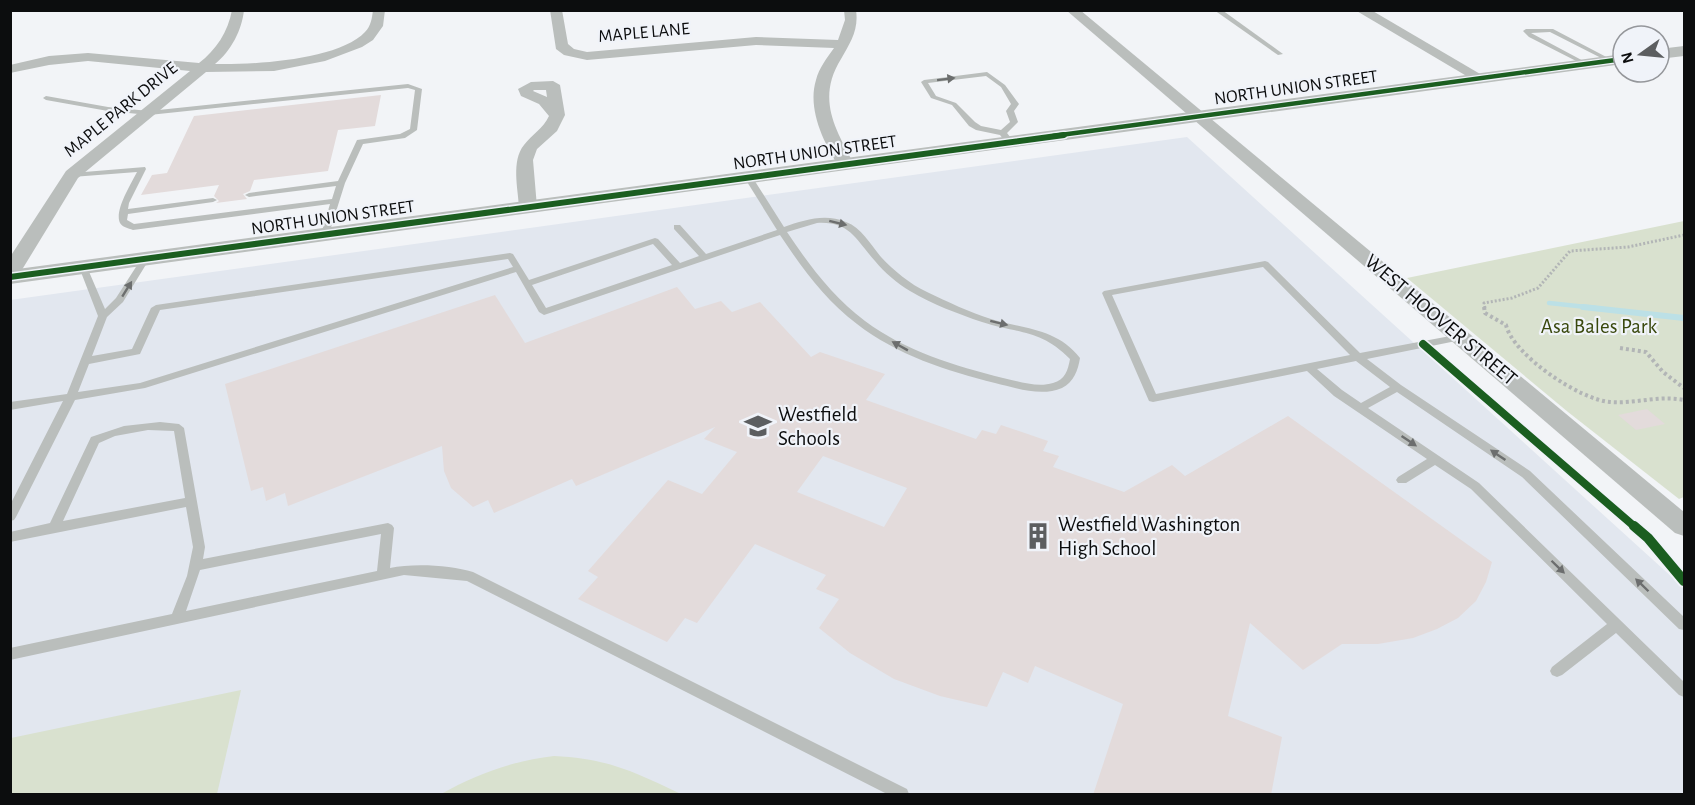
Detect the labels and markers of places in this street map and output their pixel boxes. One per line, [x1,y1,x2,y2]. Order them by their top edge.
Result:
place label: Westfield Schools [778,404,858,449]
school or university icon: Westfield Schools [743,411,773,441]
place label: Westfield Washington High School [1058,514,1240,559]
building icon: Westfield Washington High School [1023,521,1053,551]

